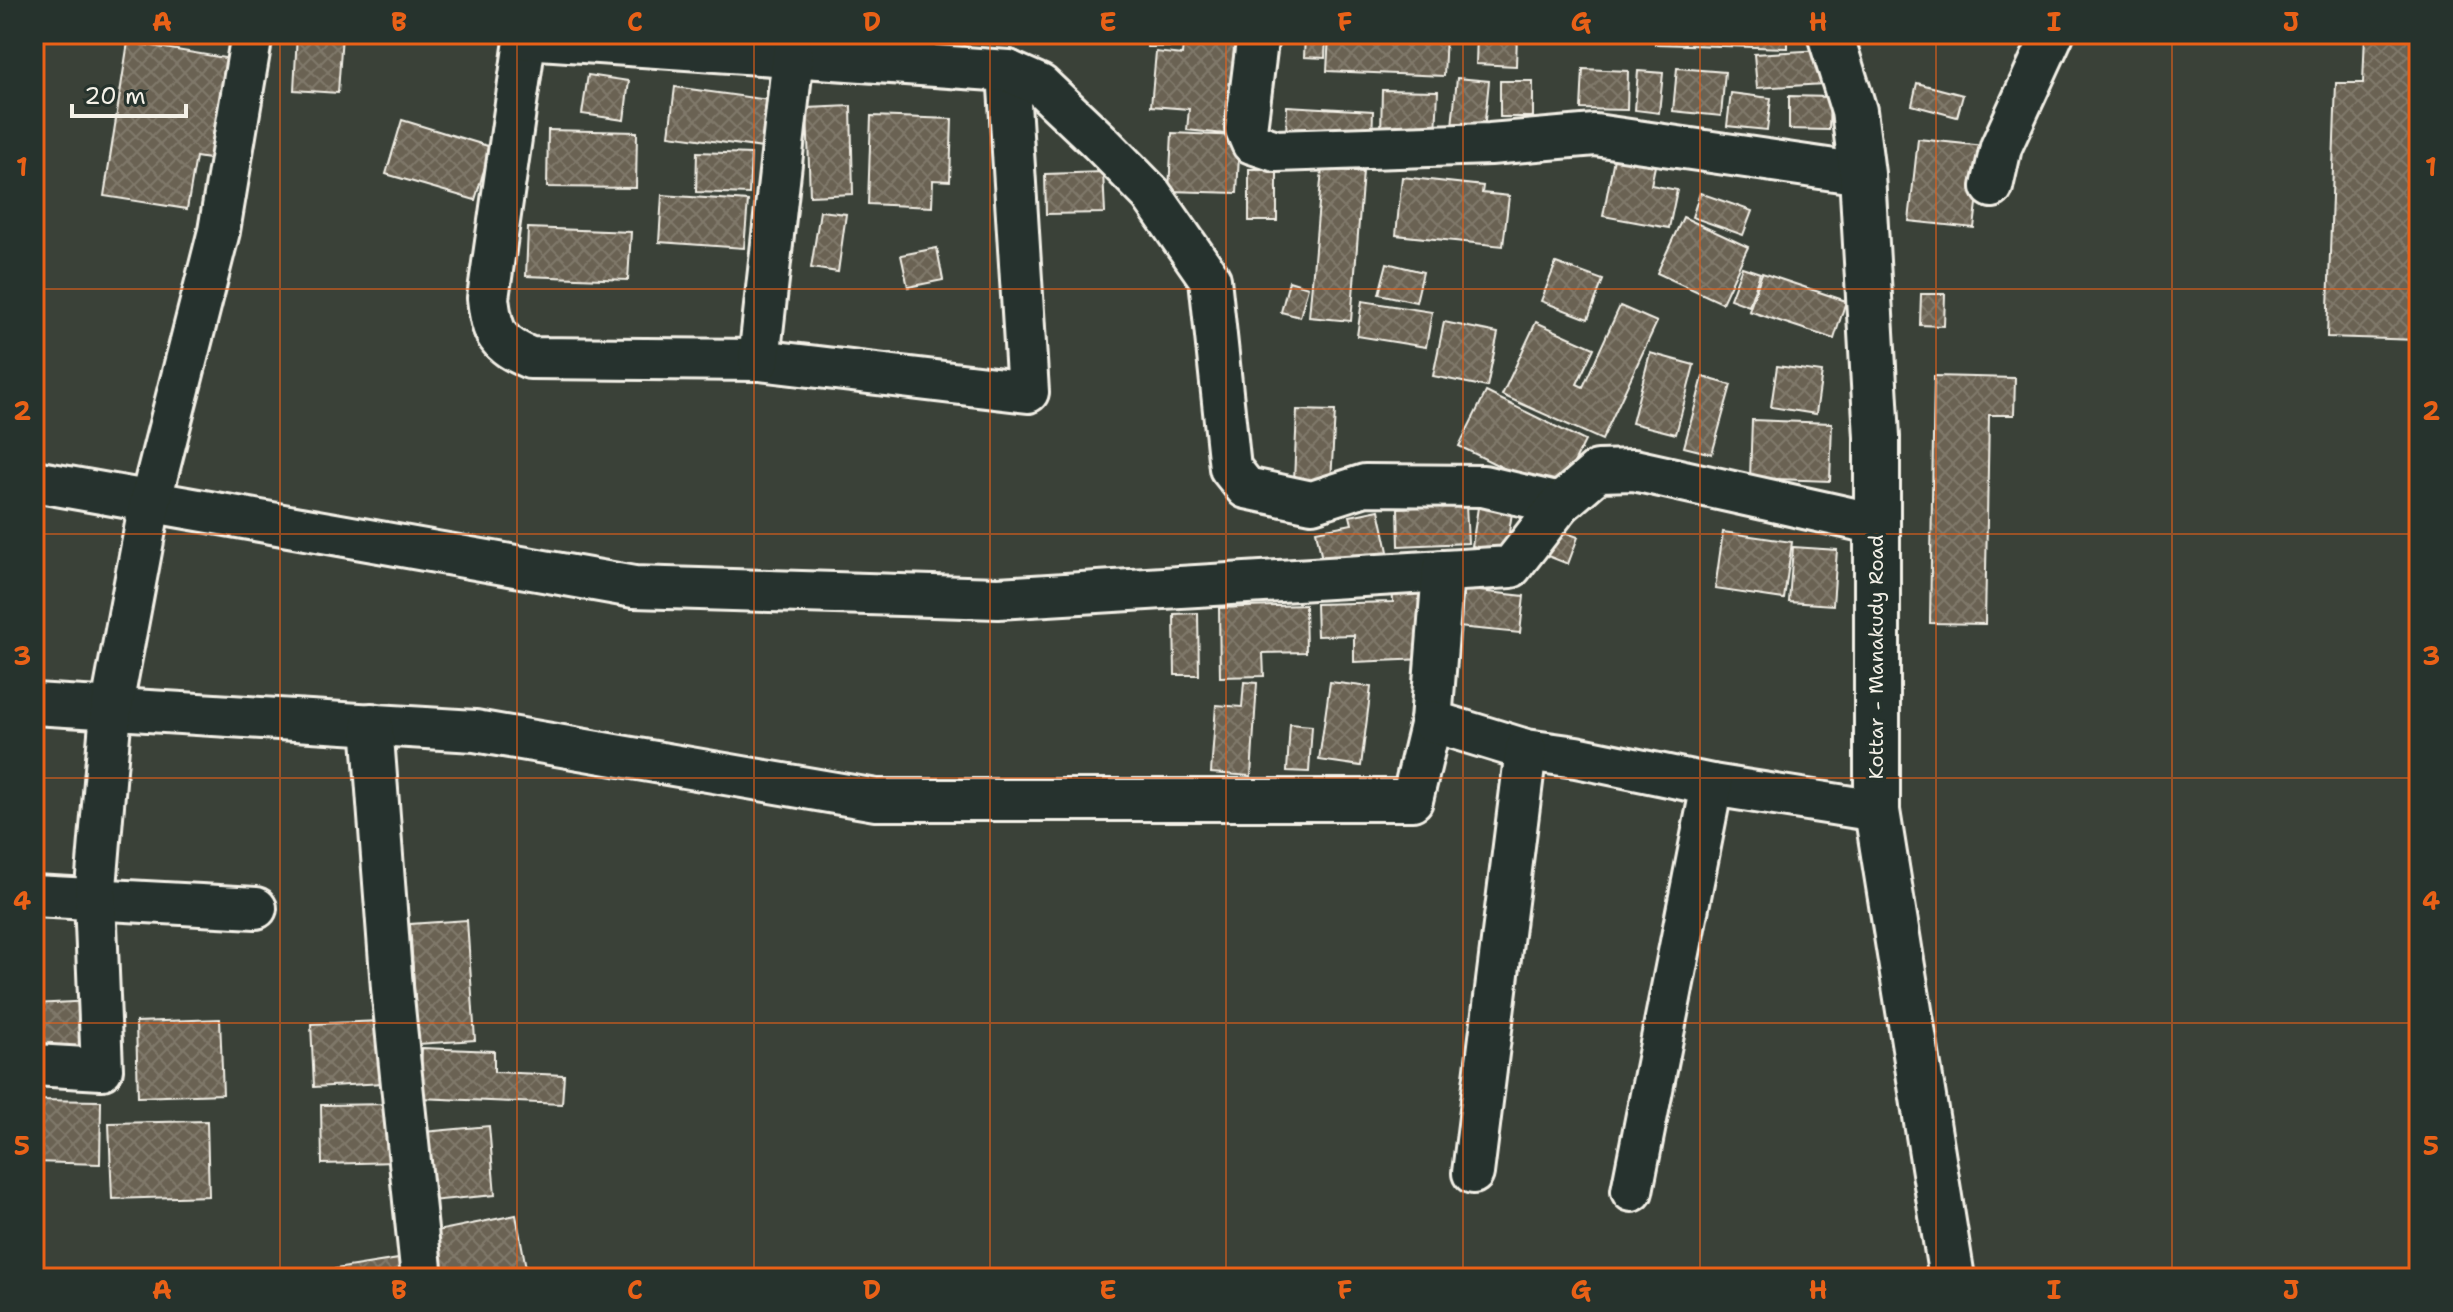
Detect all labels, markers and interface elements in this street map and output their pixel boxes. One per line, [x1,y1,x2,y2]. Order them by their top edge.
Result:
text: A [152,4,172,39]
text: B [391,4,407,39]
text: C [627,4,643,39]
text: D [863,4,881,39]
text: E [1099,4,1117,39]
text: F [1337,4,1353,39]
text: G [1571,4,1592,39]
text: H [1809,4,1827,39]
text: I [2047,4,2061,39]
text: J [2283,4,2299,39]
scale bar [72,68,186,118]
text: 20 m [84,80,146,112]
text: 1 [16,149,28,184]
text: 1 [2425,149,2437,184]
text: 2 [13,393,31,428]
text: 2 [2422,393,2440,428]
street label: Kottar - Manakudy Road [1863,534,1889,780]
text: 3 [13,638,31,673]
text: 3 [2422,638,2440,673]
text: 4 [13,883,31,918]
text: 4 [2422,883,2440,918]
text: 5 [14,1128,30,1163]
text: 5 [2423,1128,2439,1163]
text: A [152,1272,172,1307]
text: B [391,1272,407,1307]
text: C [627,1272,643,1307]
text: D [863,1272,881,1307]
text: E [1099,1272,1117,1307]
text: F [1337,1272,1353,1307]
text: G [1571,1272,1592,1307]
text: H [1809,1272,1827,1307]
text: I [2047,1272,2061,1307]
text: J [2283,1272,2299,1307]

